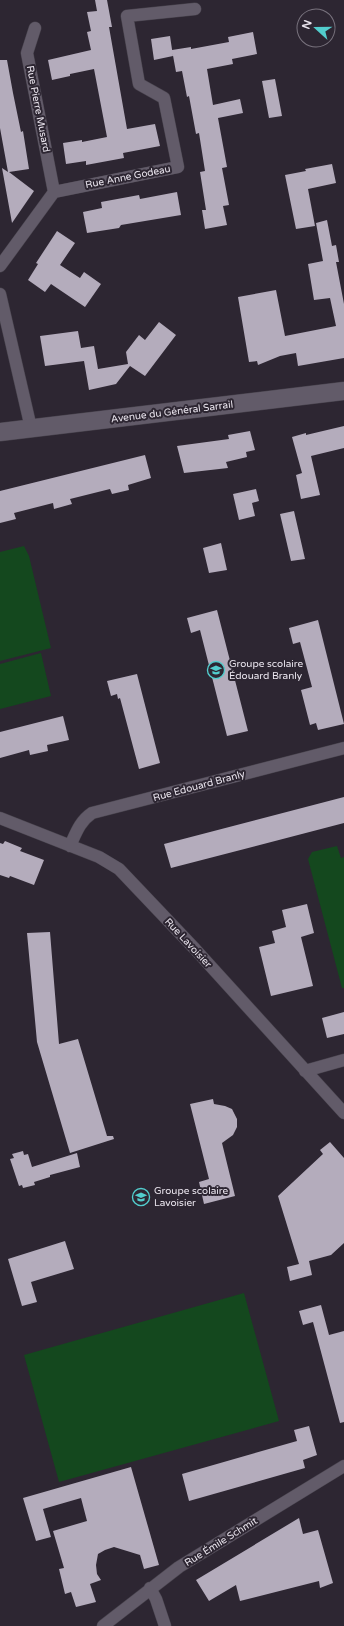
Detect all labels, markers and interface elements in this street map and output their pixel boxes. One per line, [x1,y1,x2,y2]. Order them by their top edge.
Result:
north arrow [296,8,336,48]
text: N [299,18,315,31]
street label: Rue Pierre Musard [24,65,52,153]
street label: Rue Anne Godeau [84,163,172,191]
street label: Avenue du Général Sarrail [110,399,234,425]
place label: Groupe scolaire Édouard Branly [229,658,303,682]
school or university icon: Groupe scolaire Édouard Branly [206,660,226,680]
street label: Rue Edouard Branly [152,768,247,804]
street label: Rue Lavoisier [162,916,214,970]
place label: Groupe scolaire Lavoisier [154,1185,228,1209]
school or university icon: Groupe scolaire Lavoisier [131,1187,151,1207]
street label: Rue Émile Schmit [183,1515,260,1569]

